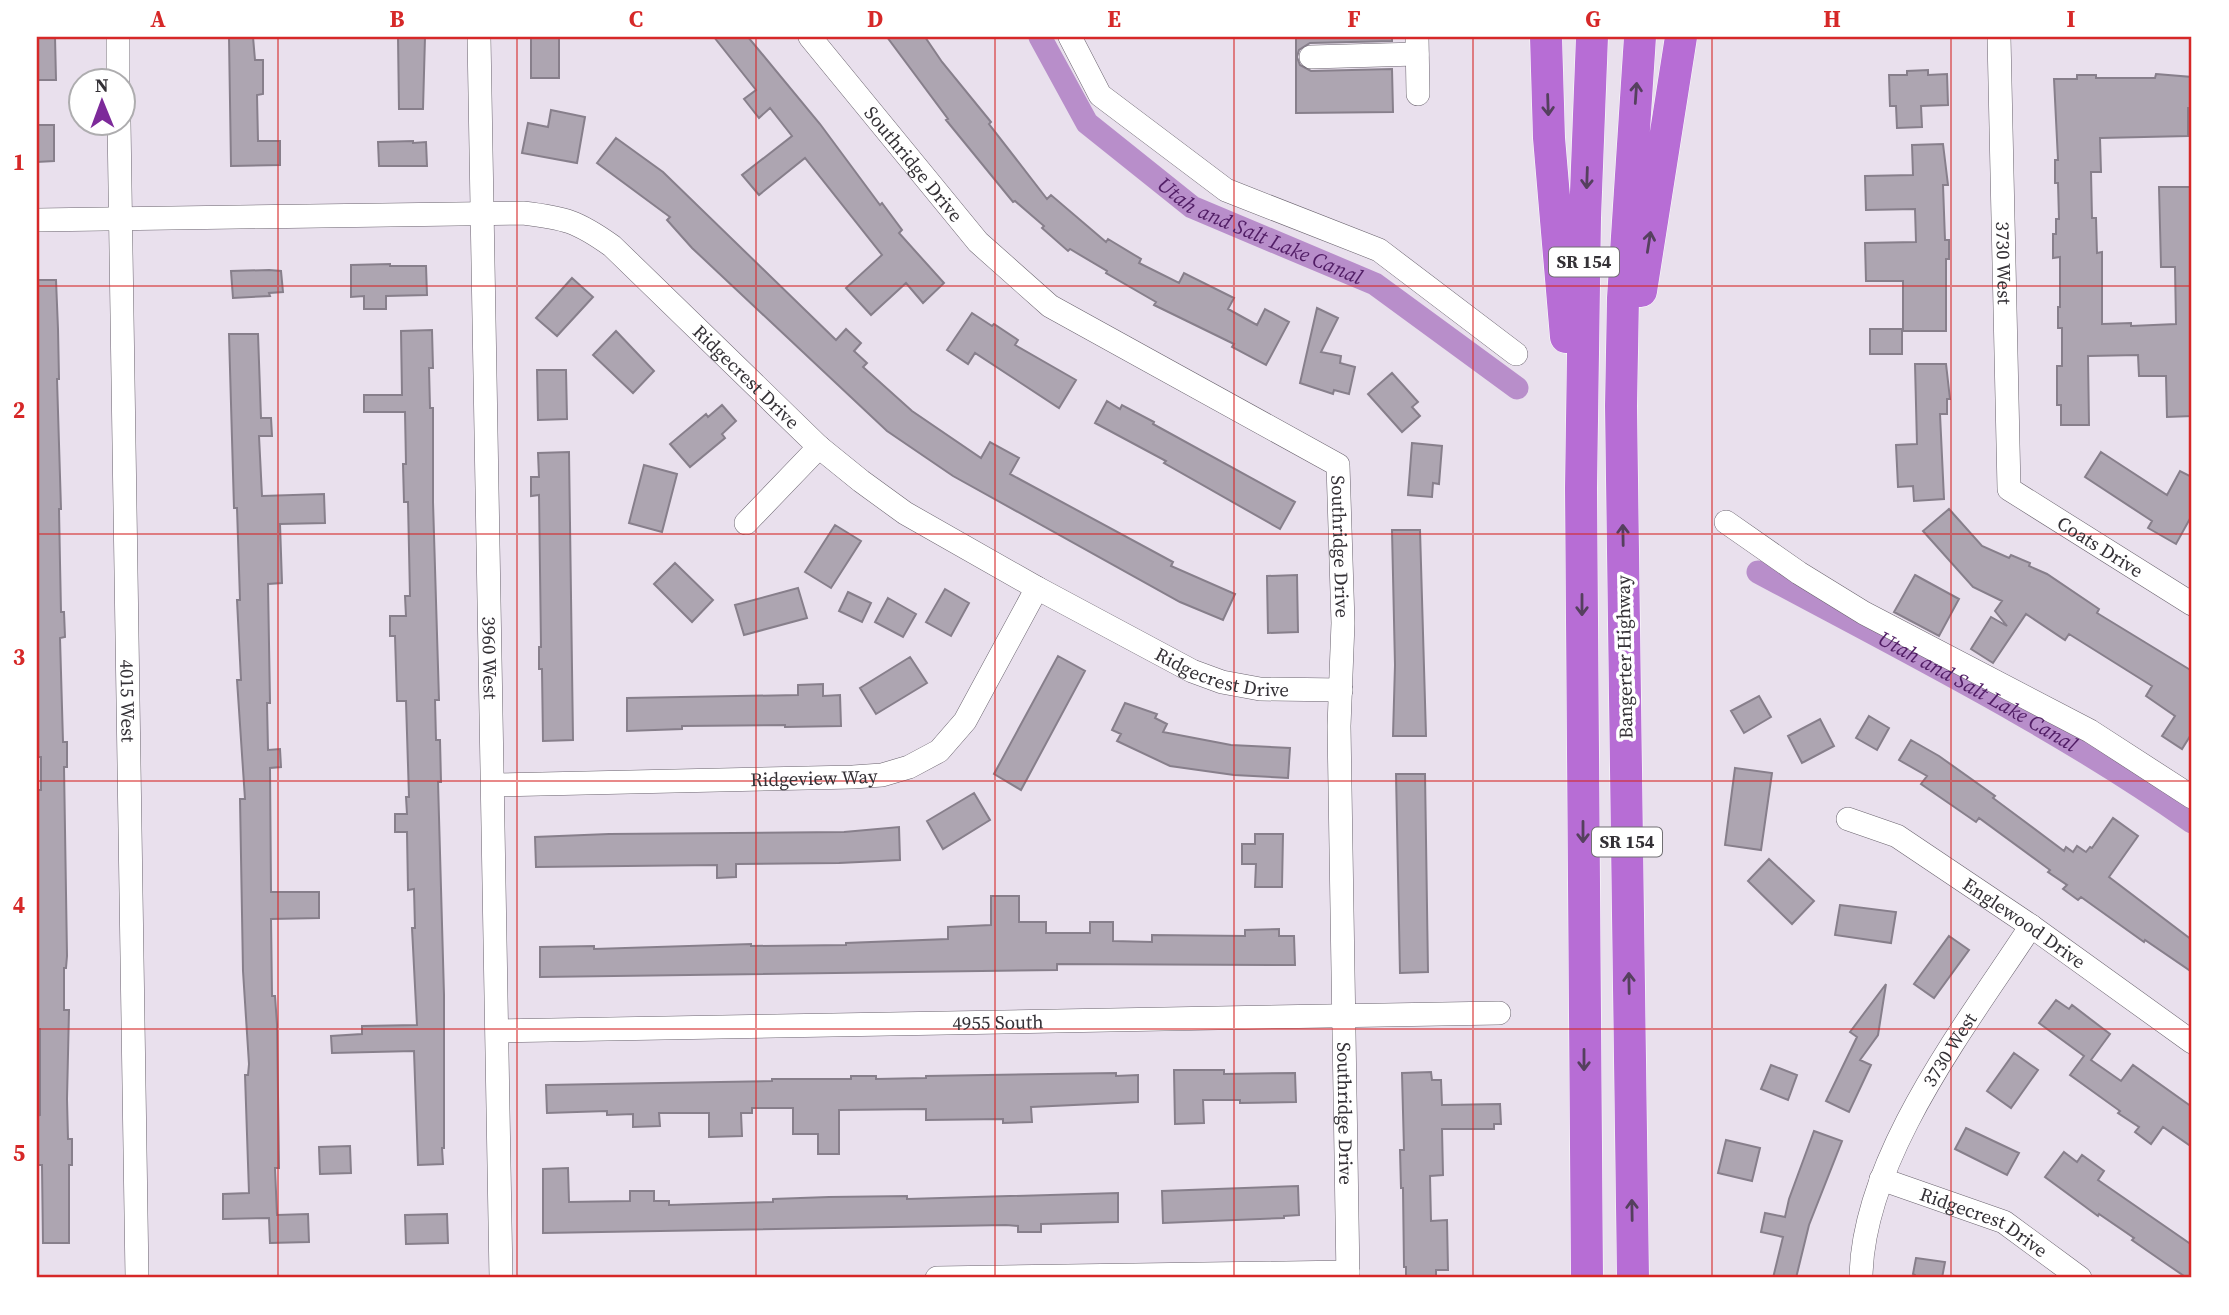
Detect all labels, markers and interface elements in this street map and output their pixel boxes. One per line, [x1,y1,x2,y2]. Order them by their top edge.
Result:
text: A [150,3,166,35]
text: B [390,3,405,35]
text: C [629,3,643,35]
text: D [867,3,883,35]
text: E [1107,3,1121,35]
text: F [1347,3,1361,35]
text: G [1585,3,1601,35]
text: H [1823,3,1841,35]
text: I [2067,3,2076,35]
north arrow [66,66,136,136]
text: N [95,72,109,98]
one-way arrow [1630,82,1643,105]
one-way arrow [1541,93,1554,116]
street label: Southridge Drive [859,100,969,227]
text: 1 [13,146,25,178]
one-way arrow [1580,167,1593,190]
water label: Utah and Salt Lake Canal [1151,170,1367,291]
street label: 3730 West [1990,221,2018,306]
one-way arrow [1643,231,1656,254]
road number: SR 154 [1549,248,1619,276]
street label: Ridgecrest Drive [687,319,806,435]
text: 2 [13,394,25,426]
street label: Southridge Drive [1325,475,1356,618]
street label: Coats Drive [2052,510,2148,583]
one-way arrow [1616,523,1629,546]
street label: Bangerter Highway [1610,575,1638,739]
one-way arrow [1575,593,1588,616]
street label: 3960 West [476,616,504,700]
water label: Utah and Salt Lake Canal [1873,624,2083,759]
text: 3 [13,641,25,673]
street label: Ridgecrest Drive [1151,641,1289,702]
street label: 4015 West [114,659,142,743]
street label: Ridgeview Way [750,762,879,792]
one-way arrow [1576,821,1590,844]
road number: SR 154 [1592,828,1662,856]
street label: Englewood Drive [1958,871,2091,974]
text: 4 [13,889,25,921]
one-way arrow [1623,971,1636,994]
street label: 3730 West [1916,1007,1983,1091]
street label: 4955 South [952,1008,1044,1036]
street label: Southridge Drive [1331,1042,1359,1185]
one-way arrow [1577,1048,1591,1071]
text: 5 [13,1137,25,1169]
street label: Ridgecrest Drive [1917,1181,2053,1263]
one-way arrow [1625,1199,1639,1222]

